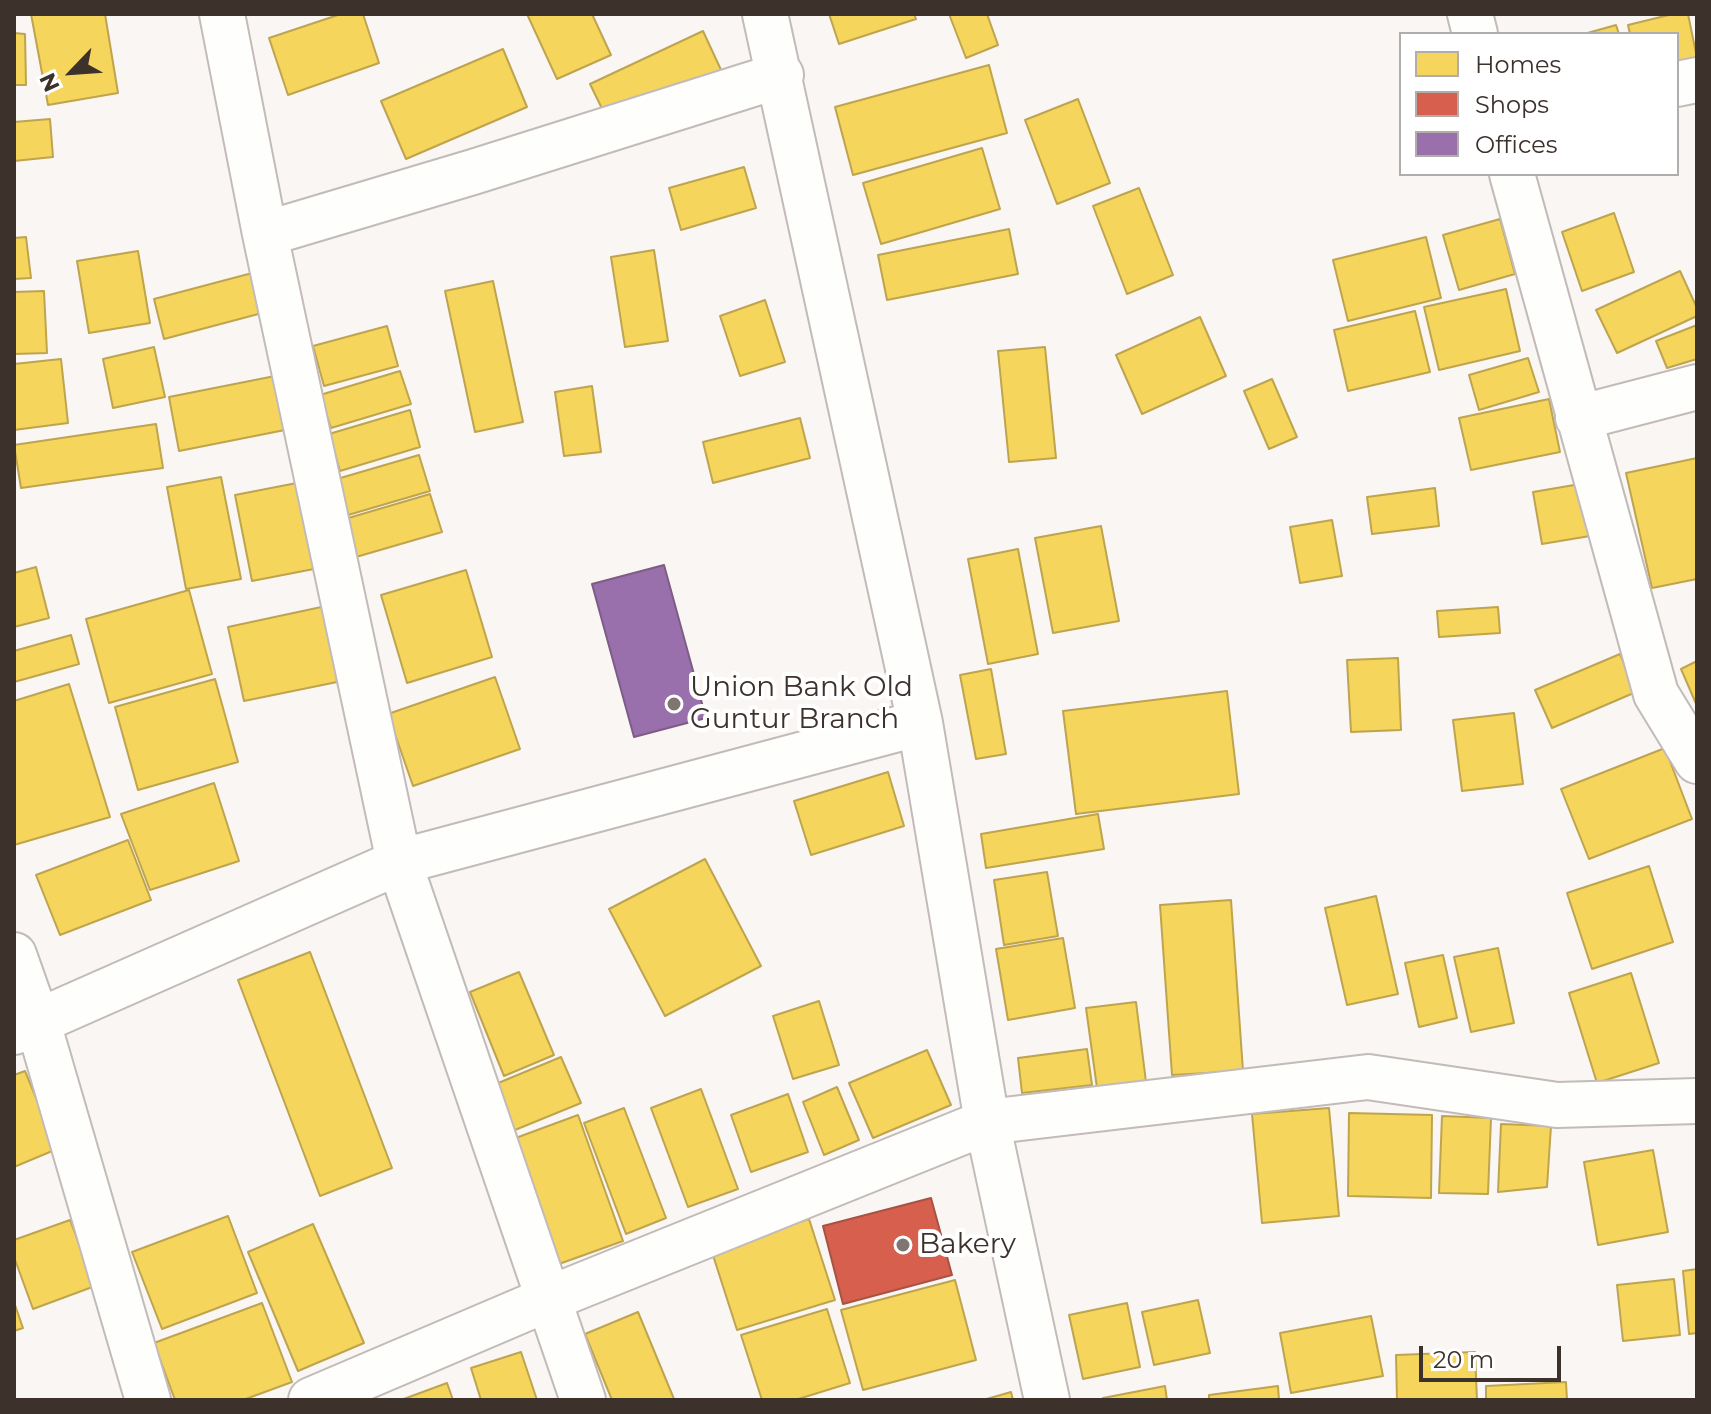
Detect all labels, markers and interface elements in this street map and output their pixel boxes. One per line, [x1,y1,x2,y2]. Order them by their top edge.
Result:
north arrow [32,32,112,112]
legend [1399,32,1679,176]
text: Homes [1475,50,1561,79]
text: N [34,69,66,96]
text: Shops [1475,90,1549,119]
text: Offices [1475,130,1557,159]
place label: Union Bank Old Guntur Branch [690,671,913,737]
marker: Union Bank Old Guntur Branch [665,695,683,713]
place label: Bakery [919,1228,1016,1262]
marker: Bakery [894,1236,912,1254]
scale bar [1423,1330,1565,1380]
text: 20 m [1433,1345,1494,1374]

